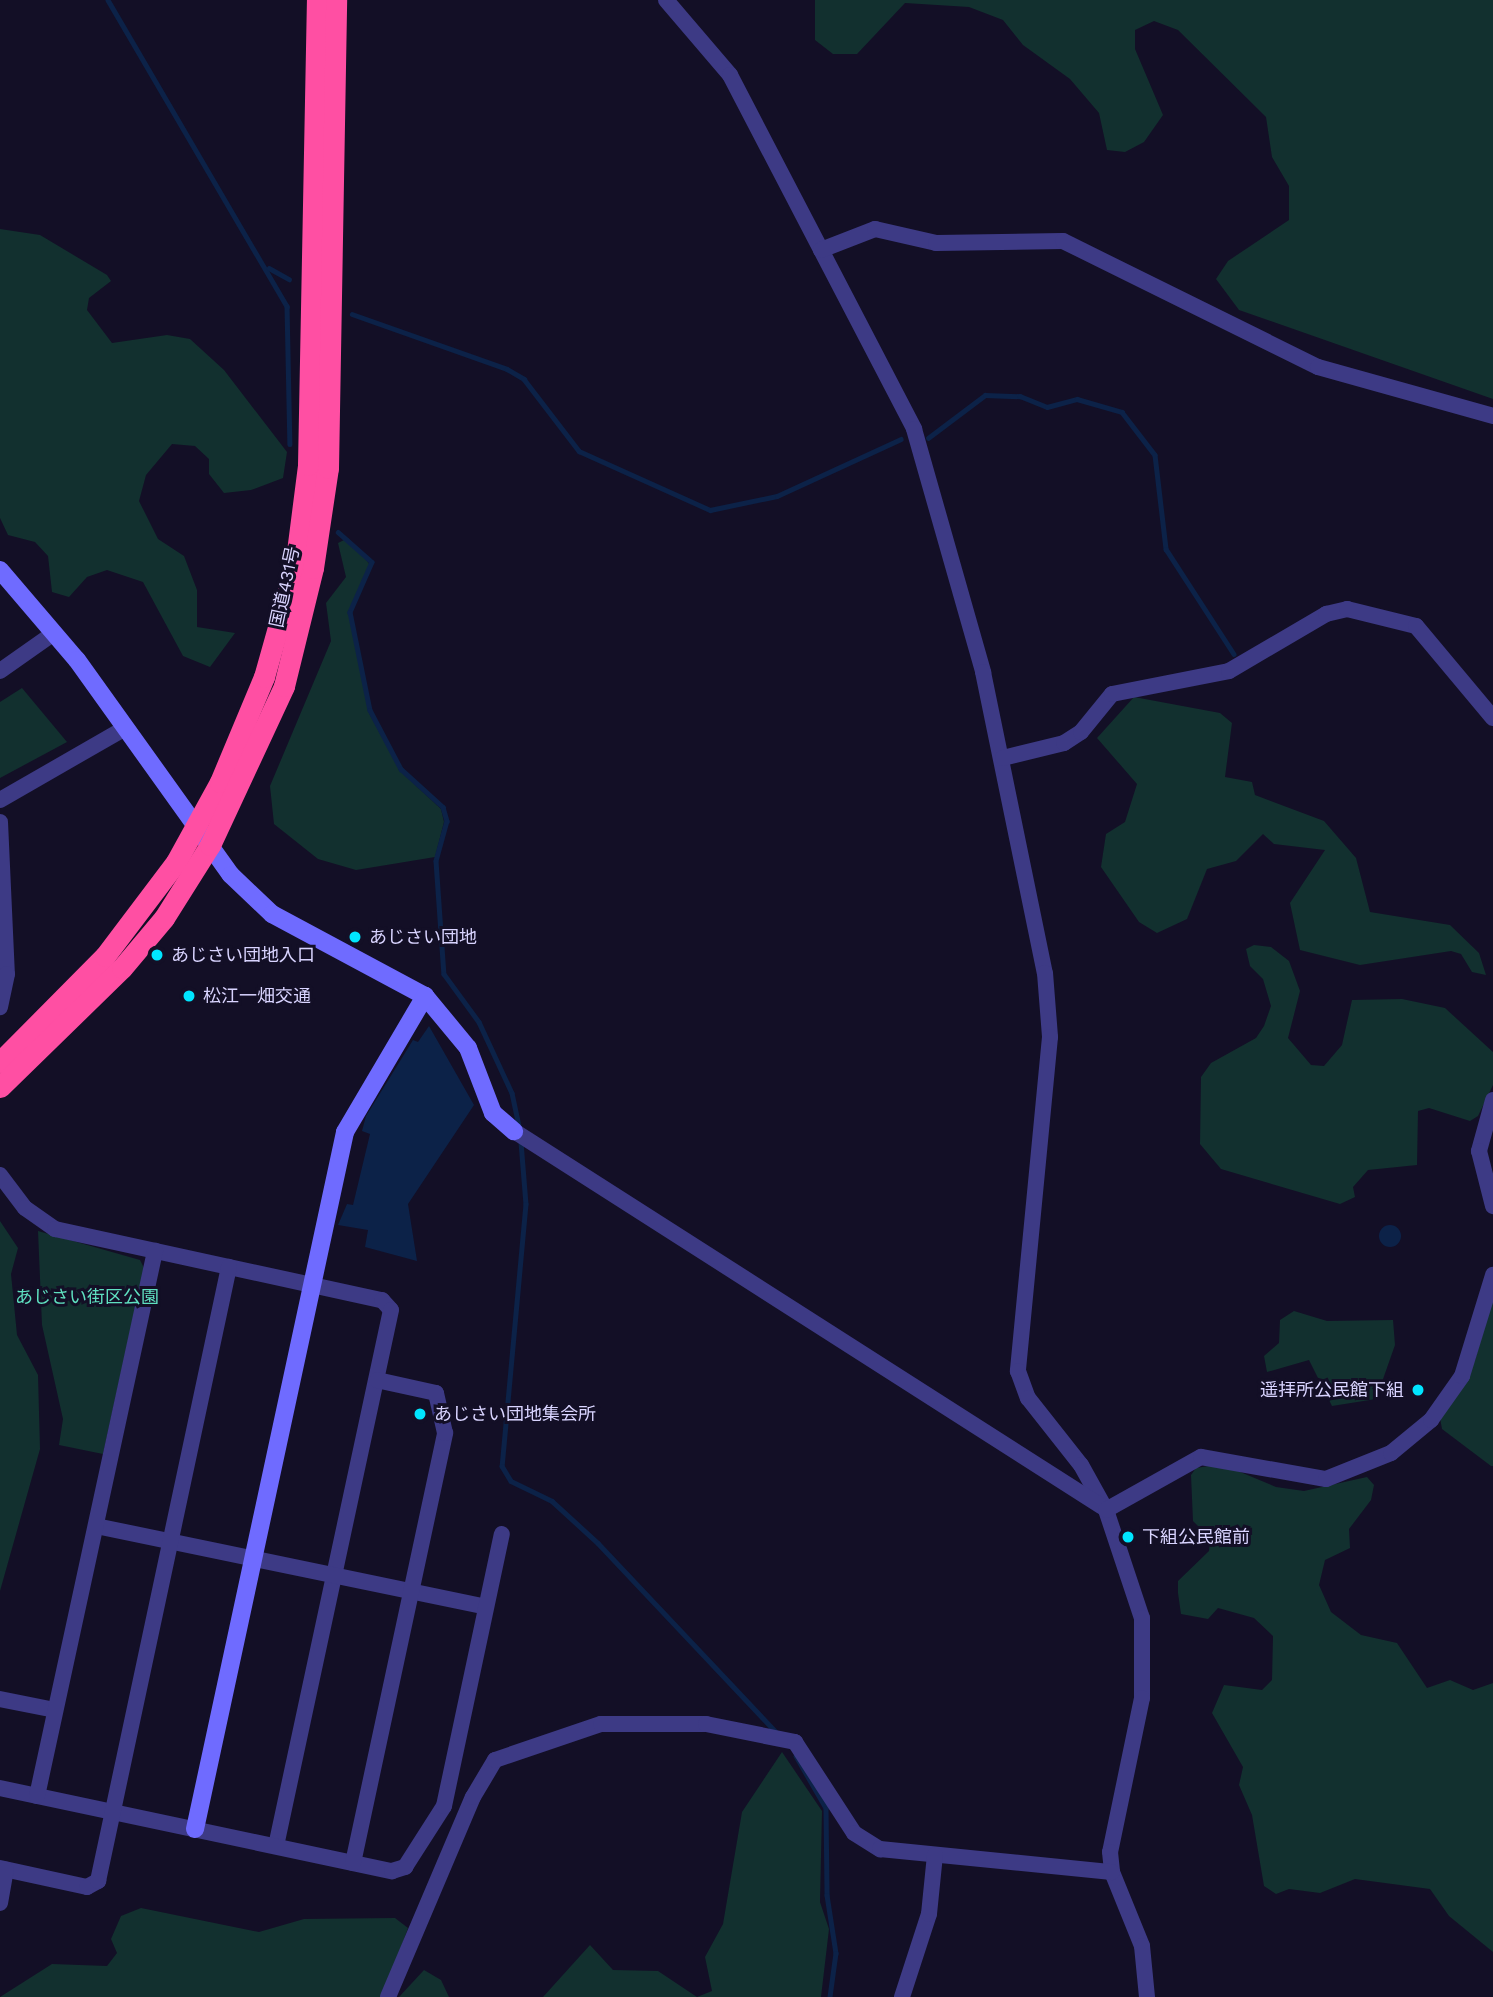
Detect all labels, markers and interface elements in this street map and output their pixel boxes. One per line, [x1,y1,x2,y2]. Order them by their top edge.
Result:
street label: 国道431号 [266,544,304,630]
place label: あじさい団地 [369,926,477,948]
marker: あじさい団地 [347,929,363,945]
place label: あじさい団地入口 [171,944,315,966]
marker: あじさい団地入口 [149,947,165,963]
place label: 松江一畑交通 [203,985,311,1007]
marker: 松江一畑交通 [181,988,197,1004]
park label: あじさい街区公園 [15,1286,159,1308]
place label: 遥拝所公民館下組 [1260,1379,1404,1401]
marker: 遥拝所公民館下組 [1410,1382,1426,1398]
place label: あじさい団地集会所 [434,1403,596,1425]
marker: あじさい団地集会所 [412,1406,428,1422]
place label: 下組公民館前 [1142,1526,1250,1548]
marker: 下組公民館前 [1120,1529,1136,1545]

